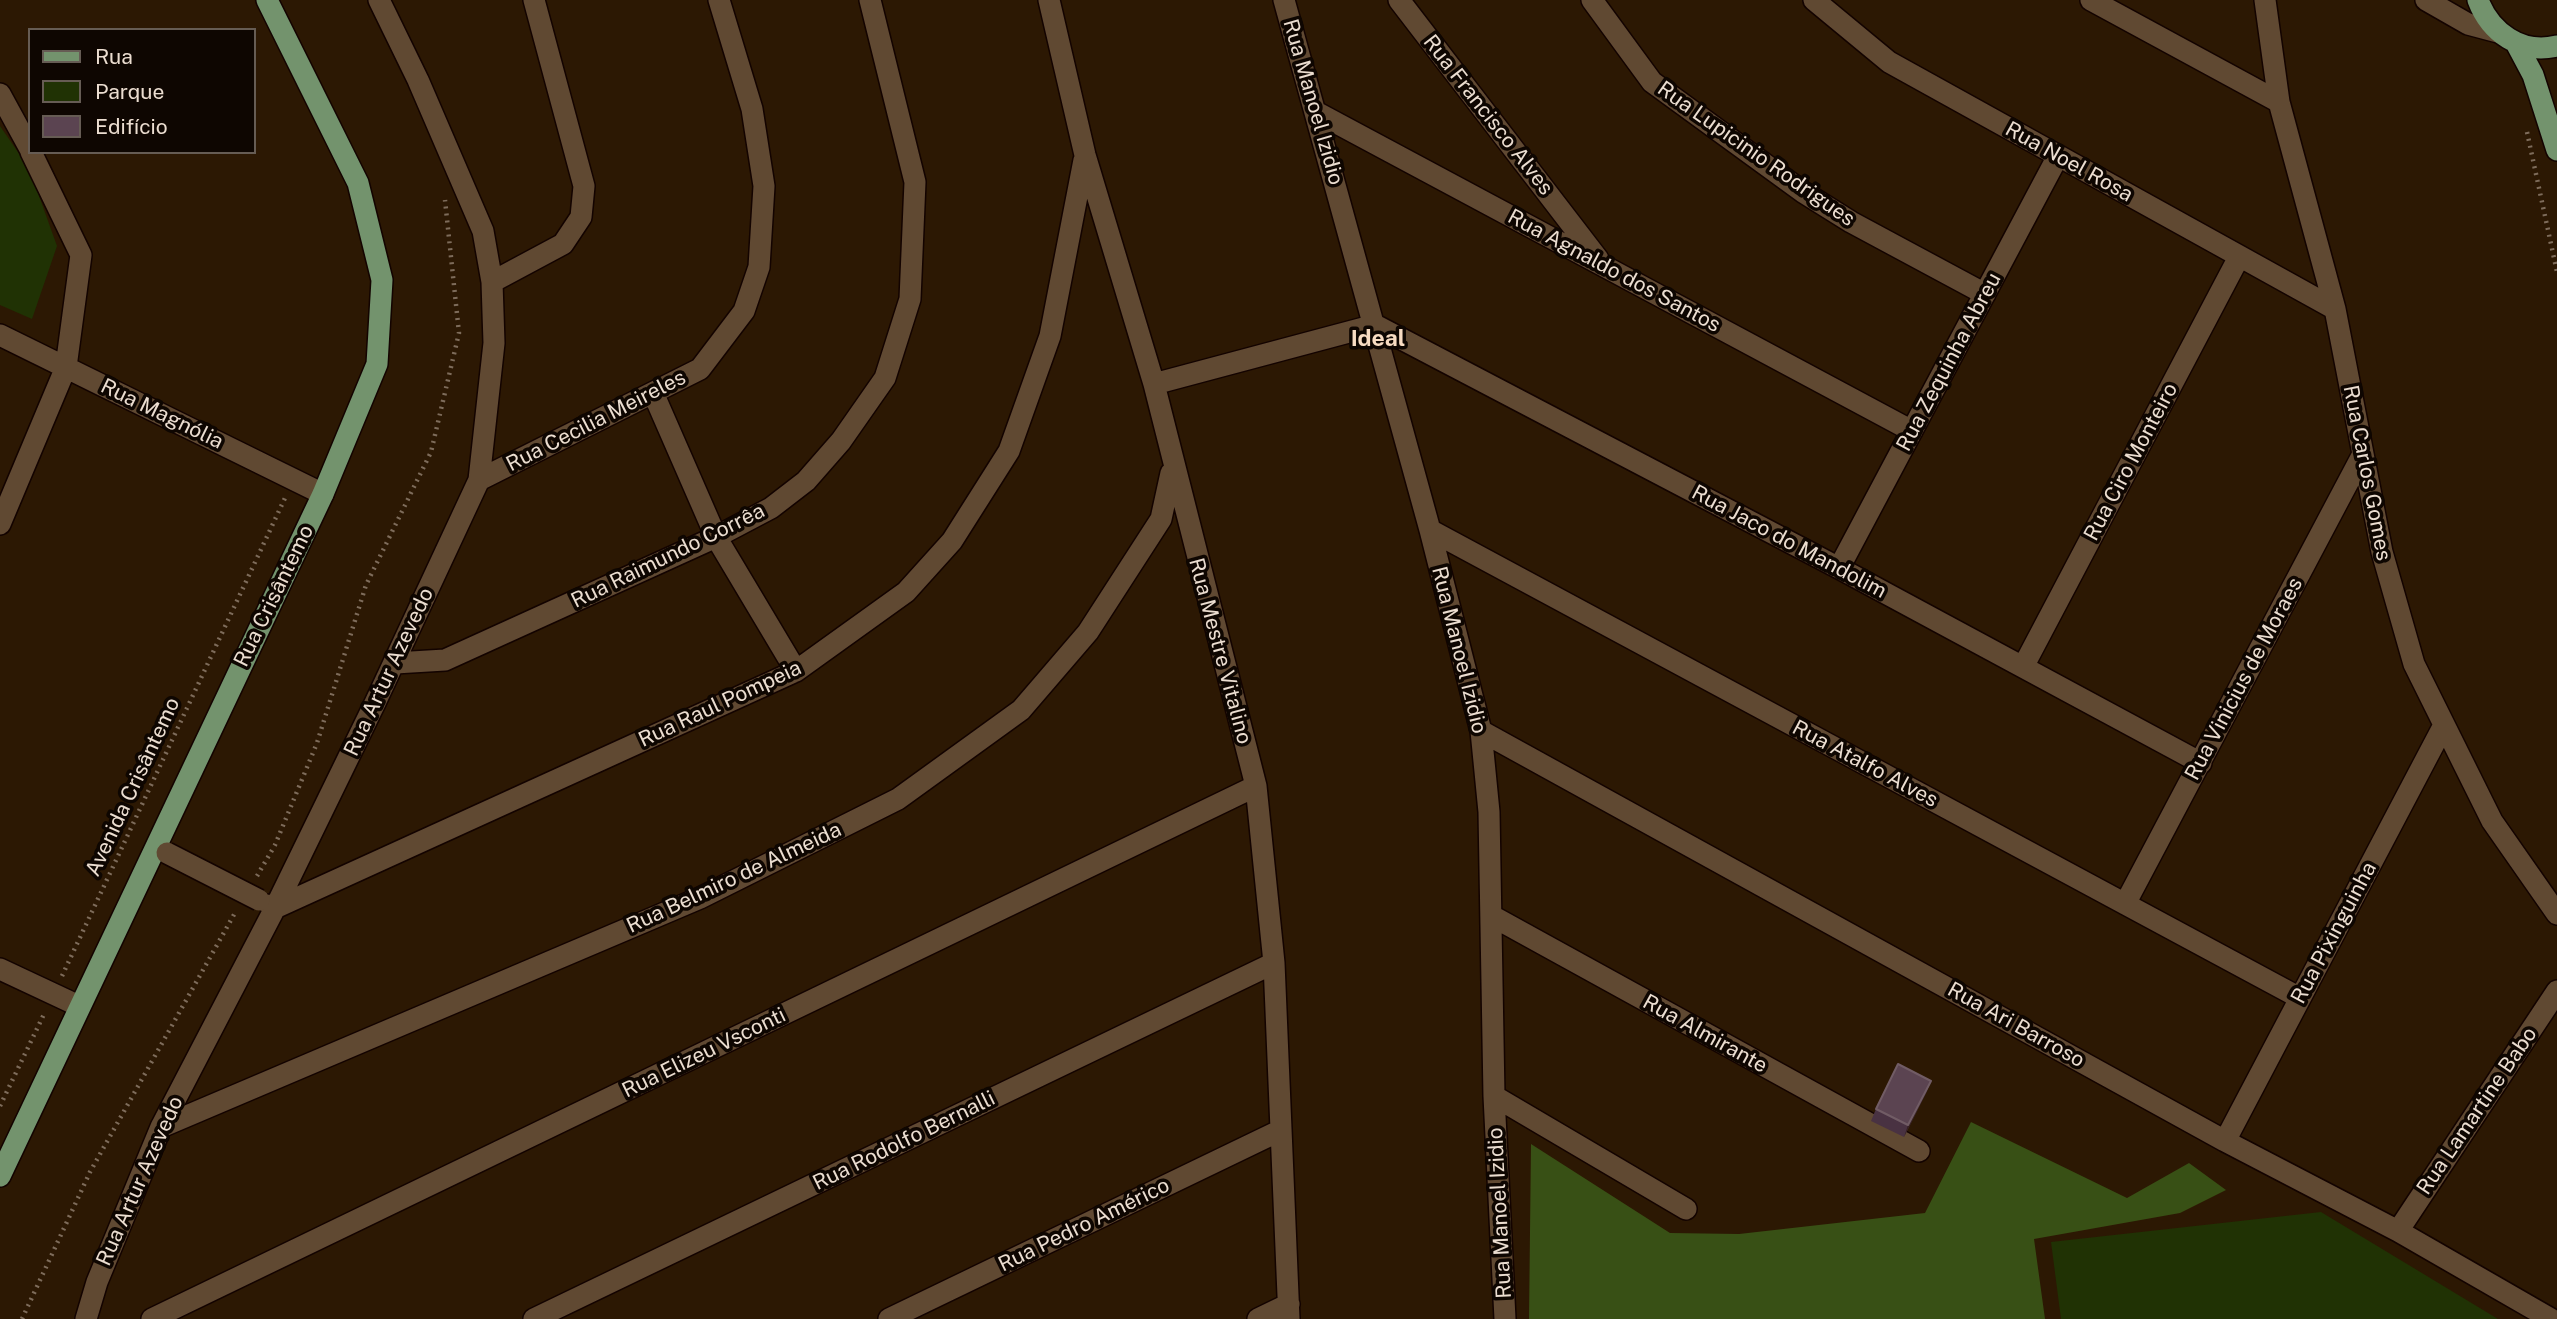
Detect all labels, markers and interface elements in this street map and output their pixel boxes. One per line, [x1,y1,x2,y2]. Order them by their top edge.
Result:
street label: Rua Manoel Izidio [1277,16,1349,188]
legend [28,28,256,154]
street label: Rua Francisco Alves [1418,30,1558,200]
text: Rua [95,44,133,69]
street label: Rua Lupicinio Rodrigues [1652,76,1860,232]
text: Parque [95,79,164,104]
text: Edifício [95,114,168,139]
street label: Rua Noel Rosa [2001,117,2137,207]
street label: Rua Agnaldo dos Santos [1503,204,1725,338]
street label: Rua Zequinha Abreu [1891,268,2007,456]
district label: Ideal [1351,325,1405,353]
street label: Rua Cecilia Meireles [502,365,690,477]
street label: Rua Magnólia [97,373,227,455]
street label: Rua Ciro Monteiro [2079,379,2183,545]
street label: Rua Carlos Gomes [2338,383,2396,563]
street label: Rua Jaco do Mandolim [1687,480,1891,604]
street label: Rua Raimundo Corrêa [567,498,769,614]
street label: Rua Crisântemo [229,521,319,671]
street label: Rua Mestre Vitalino [1183,555,1257,747]
street label: Rua Manoel Izidio [1426,564,1492,736]
street label: Rua Vinicius de Moraes [2180,573,2308,785]
street label: Rua Artur Azevedo [339,584,439,760]
street label: Rua Raul Pompeia [635,655,805,753]
street label: Avenida Crisântemo [81,694,185,880]
street label: Rua Atalfo Alves [1788,715,1942,813]
street label: Rua Belmiro de Almeida [623,817,845,939]
street label: Rua Pixinguinha [2286,858,2382,1008]
street label: Rua Ari Barroso [1943,977,2089,1073]
street label: Rua Almirante [1638,989,1772,1079]
street label: Rua Elizeu Vsconti [618,1002,790,1104]
street label: Rua Lamartine Babo [2412,1022,2542,1200]
street label: Rua Rodolfo Bernalli [809,1086,999,1196]
street label: Rua Artur Azevedo [91,1092,189,1270]
street label: Rua Manoel Izidio [1483,1127,1517,1299]
street label: Rua Pedro Américo [994,1173,1174,1277]

